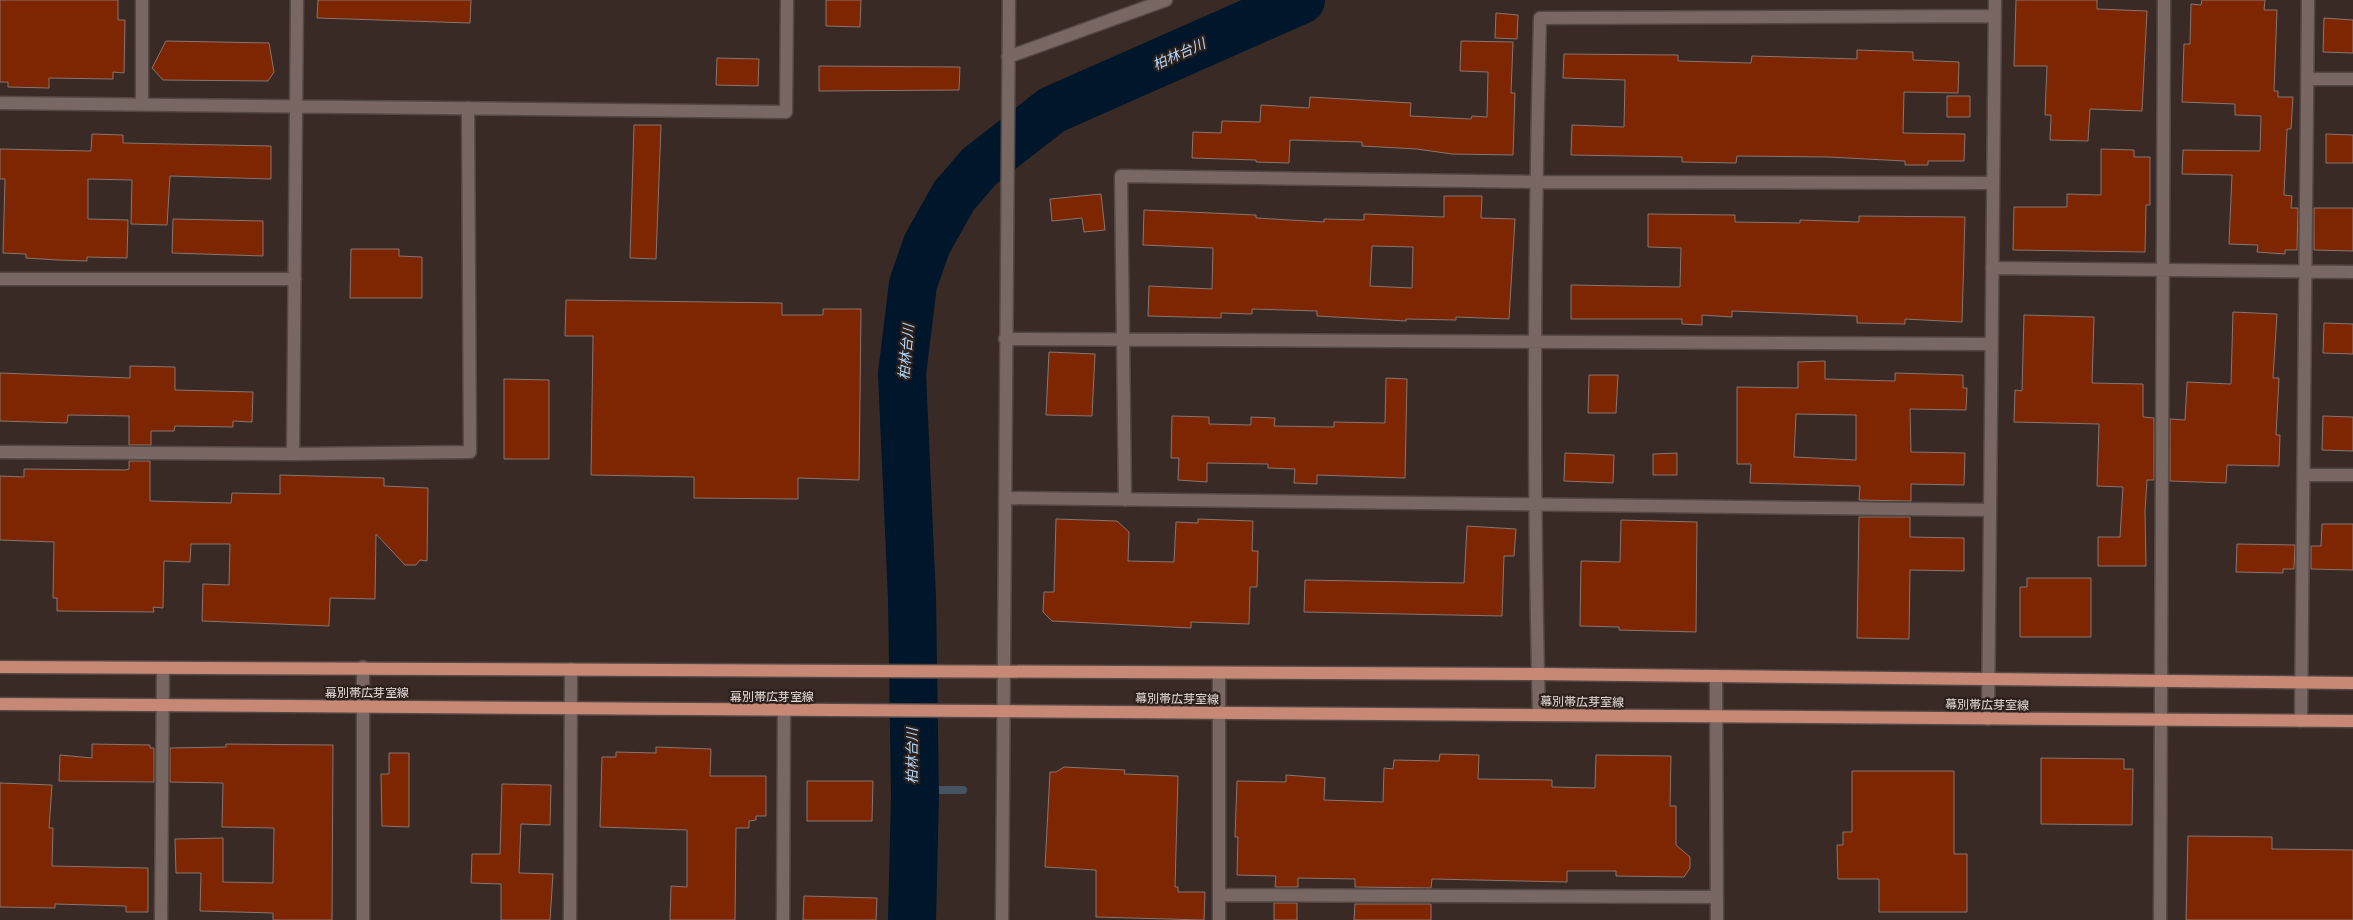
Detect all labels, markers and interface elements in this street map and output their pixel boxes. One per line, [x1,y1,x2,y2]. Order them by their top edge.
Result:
water label: 柏林台川 [1150,34,1210,74]
water label: 柏林台川 [895,321,918,381]
street label: 幕別帯広芽室線 [325,685,409,701]
street label: 幕別帯広芽室線 [730,689,814,705]
street label: 幕別帯広芽室線 [1135,690,1219,708]
street label: 幕別帯広芽室線 [1540,693,1624,711]
street label: 幕別帯広芽室線 [1945,696,2029,714]
water label: 柏林台川 [903,726,921,784]

